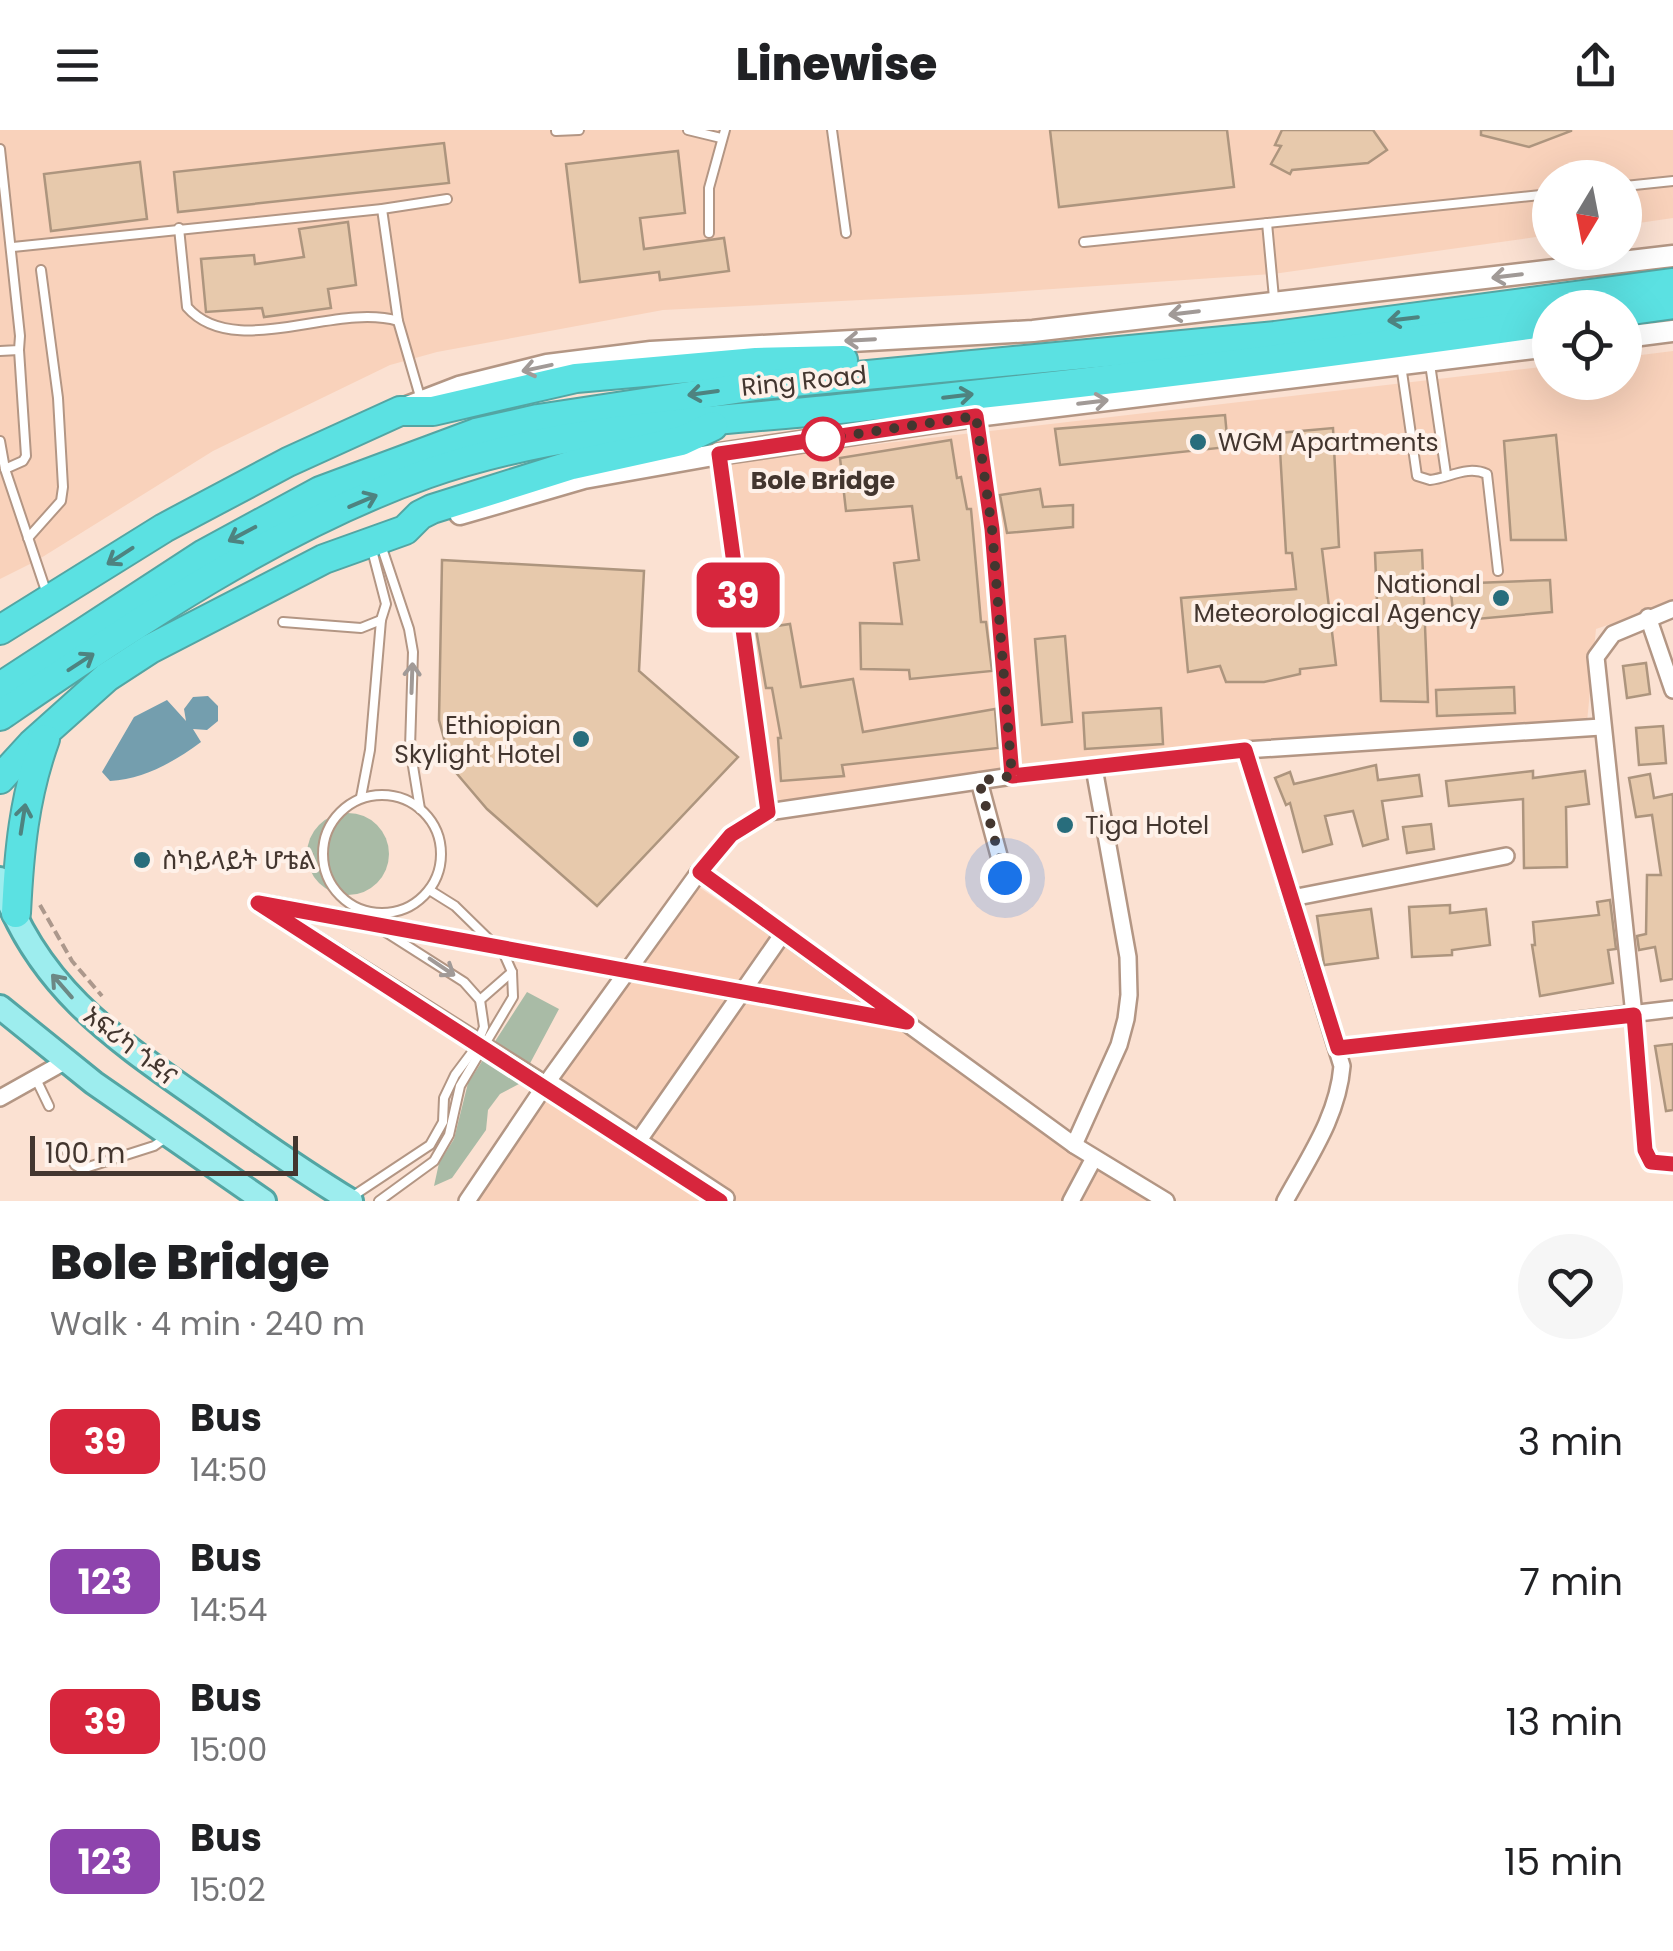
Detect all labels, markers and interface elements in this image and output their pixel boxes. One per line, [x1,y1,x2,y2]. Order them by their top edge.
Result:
text: Linewise [736,33,937,96]
icon: menu [50,38,105,93]
icon: share [1568,38,1623,93]
north arrow [1532,160,1642,270]
map controls [1532,160,1642,400]
one-way arrow [1491,267,1523,286]
button: locate [1532,290,1642,400]
one-way arrow [1168,304,1200,323]
one-way arrow [1387,310,1420,329]
one-way arrow [845,331,877,350]
street label: Ring Road [740,357,868,405]
one-way arrow [522,360,554,379]
one-way arrow [688,384,720,403]
one-way arrow [941,386,974,405]
one-way arrow [1076,392,1109,411]
marker: Bole Bridge [802,418,844,460]
place label: WGM Apartments [1218,425,1439,460]
marker: WGM Apartments [1187,431,1209,453]
place label: Bole Bridge [751,463,895,498]
one-way arrow [347,491,378,509]
one-way arrow [228,524,258,544]
one-way arrow [107,546,135,567]
line badge: 39 [693,562,783,628]
place label: National Meteorological Agency [1193,567,1481,631]
text: 39 [717,571,759,620]
marker: National Meteorological Agency [1490,587,1512,609]
one-way arrow [67,651,95,672]
one-way arrow [402,662,421,694]
place label: Ethiopian Skylight Hotel [394,708,561,772]
marker: Ethiopian Skylight Hotel [570,728,592,750]
one-way arrow [14,804,33,836]
place label: Tiga Hotel [1085,808,1209,843]
marker: Tiga Hotel [1054,814,1076,836]
place label: ስካይላይት ሆቴል [162,843,316,878]
marker: ስካይላይት ሆቴል [131,849,153,871]
your location [980,853,1030,903]
one-way arrow [427,956,455,977]
one-way arrow [51,974,73,1000]
street label: አፍሪካ ጎዳና [76,998,184,1094]
scale bar [30,1131,298,1176]
text: 100 m [45,1134,125,1173]
text: Bole Bridge [50,1229,330,1296]
button: heart [1518,1234,1623,1339]
text: Walk · 4 min · 240 m [50,1301,365,1346]
text: Bus [190,1391,262,1444]
text: 3 min [1518,1415,1623,1468]
text: 39 [84,1417,126,1466]
text: 14:50 [190,1447,267,1492]
text: Bus [190,1531,262,1584]
text: 7 min [1519,1555,1623,1608]
text: 123 [78,1557,132,1606]
text: 14:54 [190,1587,267,1632]
text: Bus [190,1671,262,1724]
text: 13 min [1506,1695,1623,1748]
text: 39 [84,1697,126,1746]
text: 15:00 [190,1727,267,1772]
text: Bus [190,1811,262,1864]
text: 15 min [1504,1835,1623,1888]
text: 123 [78,1837,132,1886]
text: 15:02 [190,1867,266,1912]

